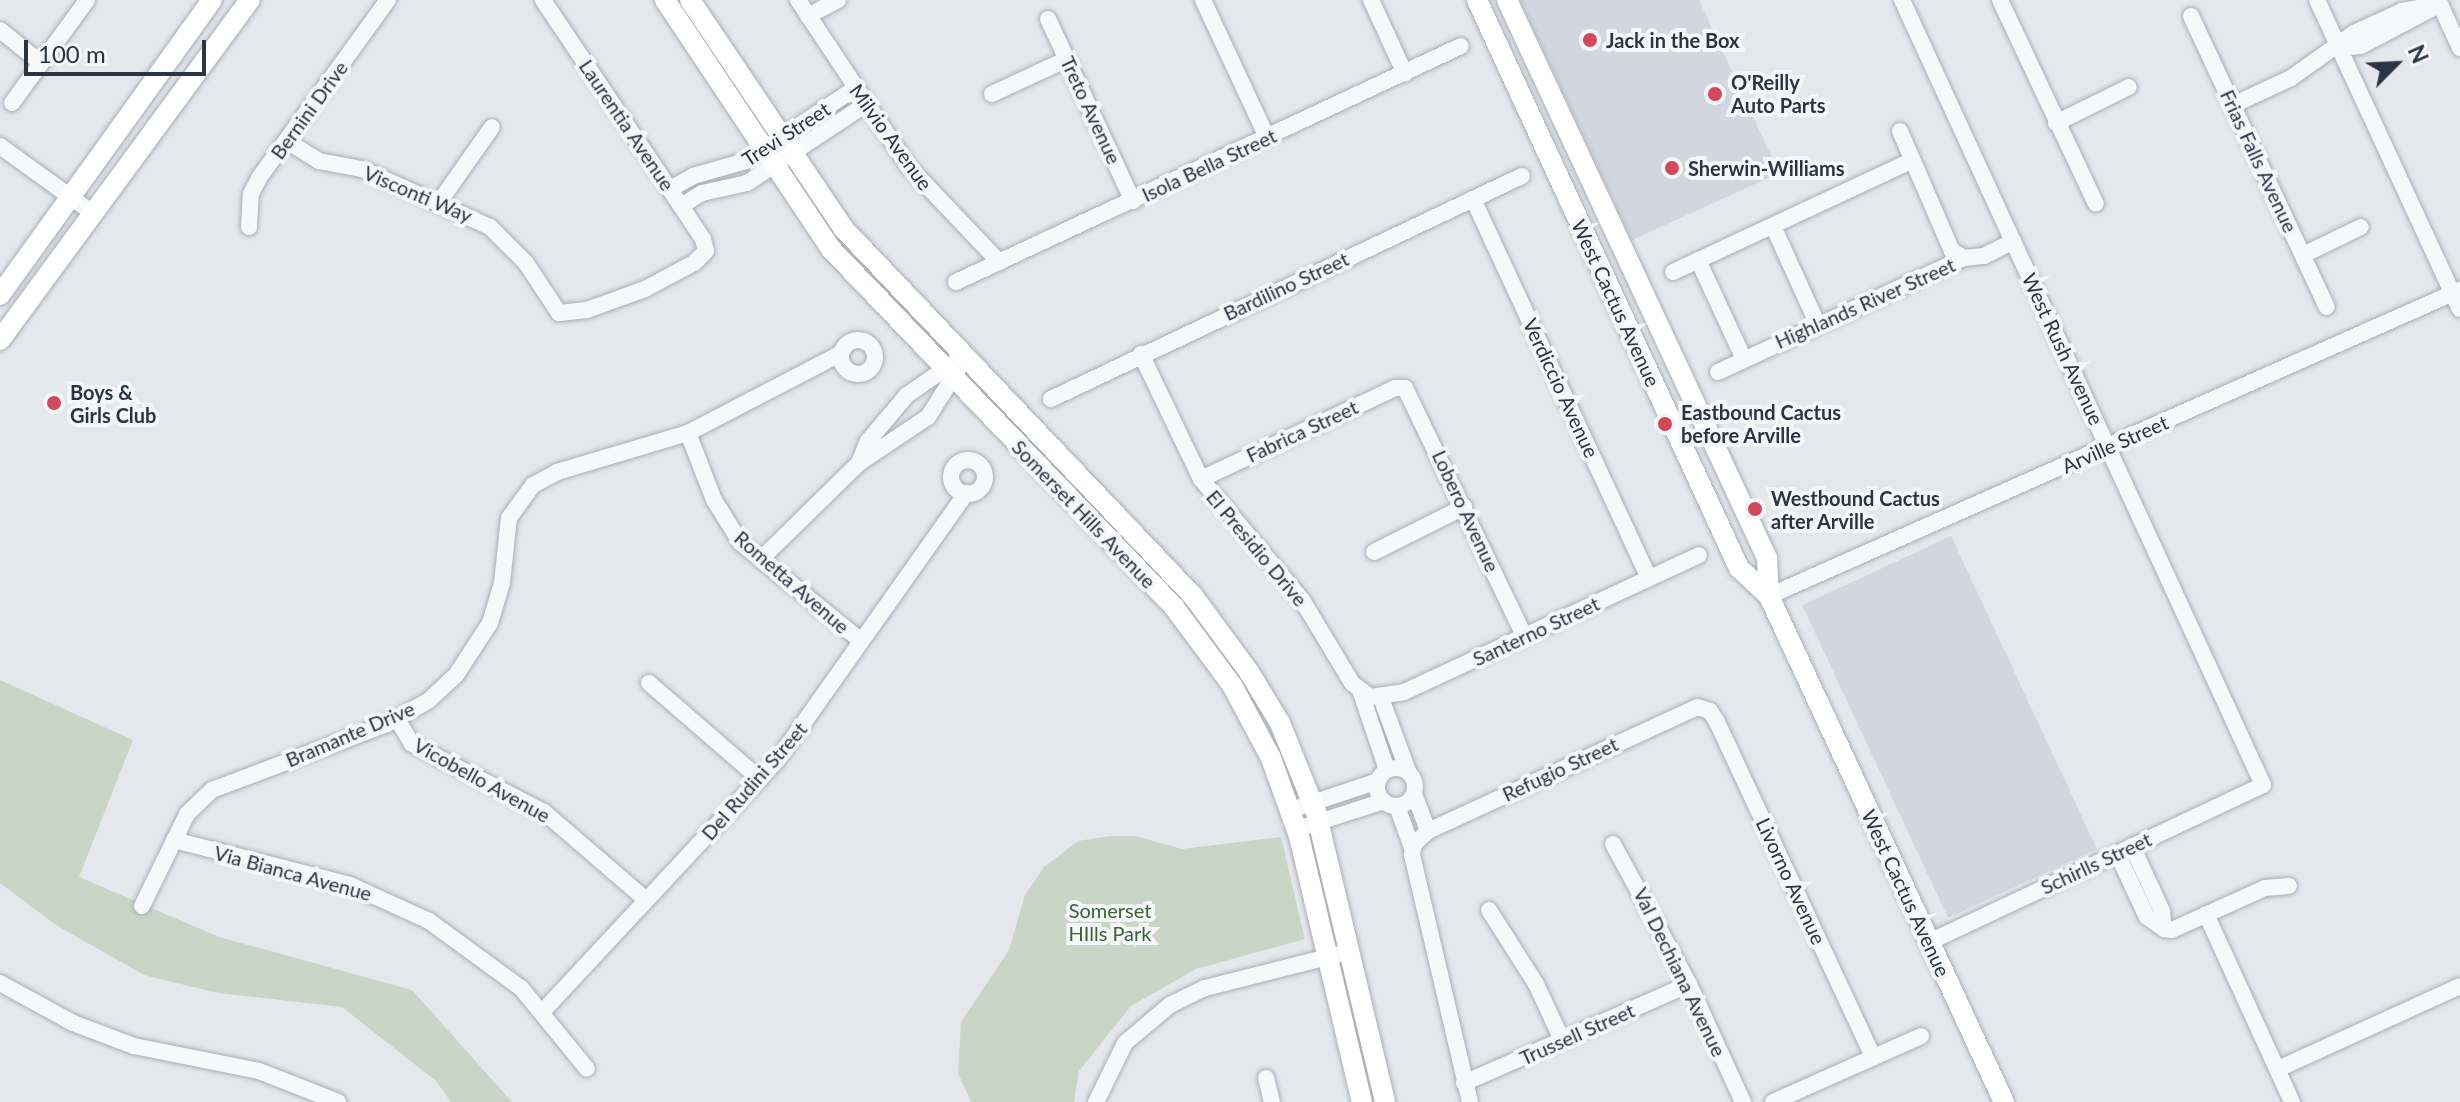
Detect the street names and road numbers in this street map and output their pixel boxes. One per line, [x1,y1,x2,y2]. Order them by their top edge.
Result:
street label: Treto Avenue [1055,52,1127,168]
street label: Laurentia Avenue [574,55,680,195]
street label: Bernini Drive [265,56,353,164]
street label: Milvio Avenue [844,79,938,195]
street label: Frias Falls Avenue [2215,85,2303,237]
street label: Trevi Street [738,97,834,171]
street label: Isola Bella Street [1138,123,1280,207]
street label: Visconti Way [360,160,476,228]
street label: West Cactus Avenue [1567,215,1665,391]
street label: Bardilino Street [1220,247,1352,325]
street label: Highlands River Street [1771,252,1959,354]
street label: West Rush Avenue [2017,269,2109,429]
street label: Verdiccio Avenue [1518,314,1604,462]
street label: Fabrica Street [1242,395,1362,467]
street label: Arville Street [2058,410,2172,478]
street label: Somerset Hills Avenue [1007,435,1161,593]
street label: Lobero Avenue [1427,446,1505,576]
street label: El Presidio Drive [1201,485,1313,611]
street label: Rometta Avenue [729,525,855,639]
street label: Santerno Street [1469,591,1603,671]
street label: Bramante Drive [282,696,418,772]
street label: Del Rudini Street [696,717,812,845]
street label: Vicobello Avenue [409,732,555,828]
street label: Refugio Street [1498,732,1622,806]
street label: West Cactus Avenue [1857,805,1955,981]
street label: Livorno Avenue [1751,814,1831,948]
street label: Schirlls Street [2037,827,2155,899]
street label: Via Bianca Avenue [211,840,375,906]
street label: Val Dechiana Avenue [1629,883,1731,1061]
street label: Trussell Street [1516,998,1638,1070]

